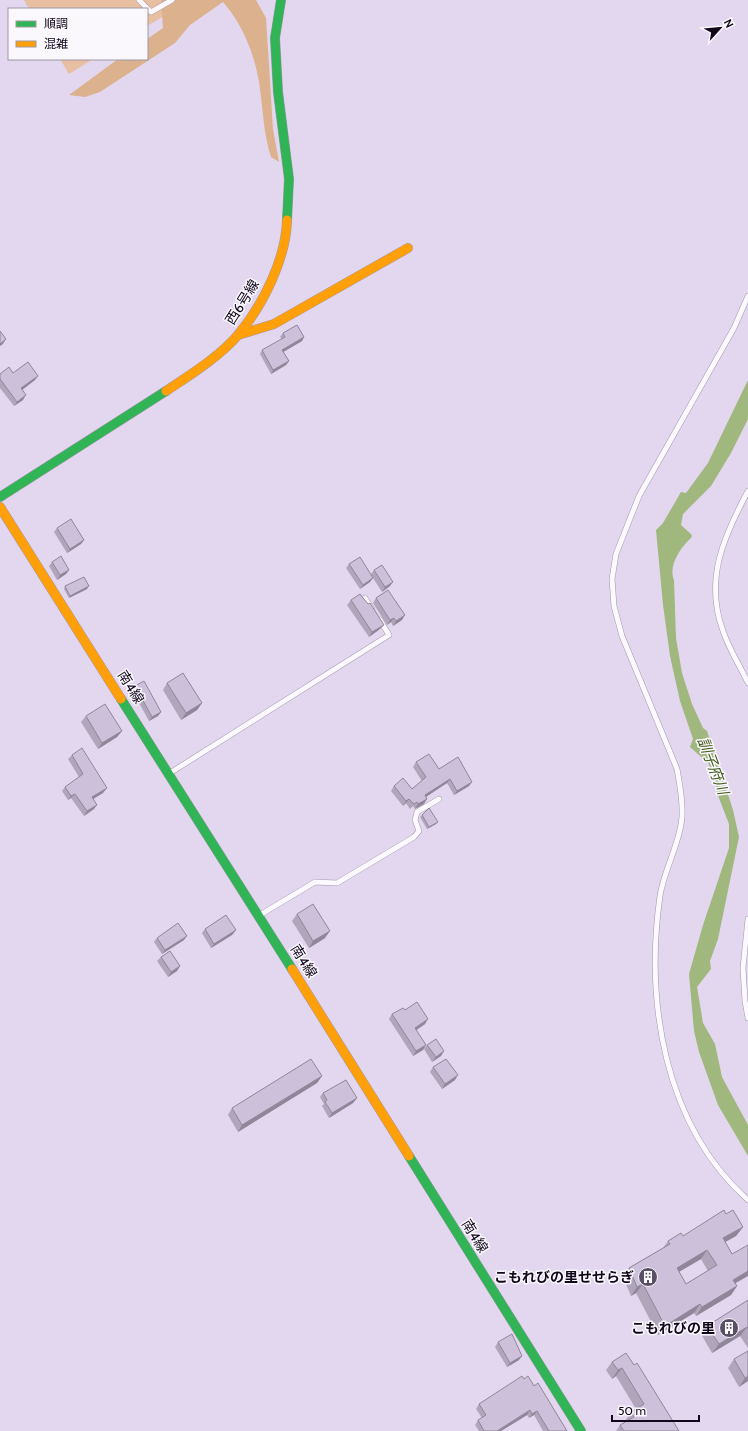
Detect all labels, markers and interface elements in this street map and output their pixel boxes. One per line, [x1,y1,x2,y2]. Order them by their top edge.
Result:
legend [8,8,148,60]
north arrow [700,8,740,48]
text: 順調 [44,16,68,31]
text: N [721,17,737,30]
text: 混雑 [44,36,68,51]
street label: 西6号線 [221,276,263,328]
street label: 南4線 [114,667,148,707]
water label: 訓子府川 [694,735,733,799]
street label: 南4線 [287,941,321,981]
street label: 南4線 [458,1216,492,1256]
building icon: こもれびの里せせらぎ [637,1266,659,1288]
place label: こもれびの里せせらぎ [494,1268,634,1286]
building icon: こもれびの里 [718,1317,740,1339]
place label: こもれびの里 [631,1319,715,1337]
scale bar [612,1397,699,1423]
text: 50 m [618,1403,646,1418]

